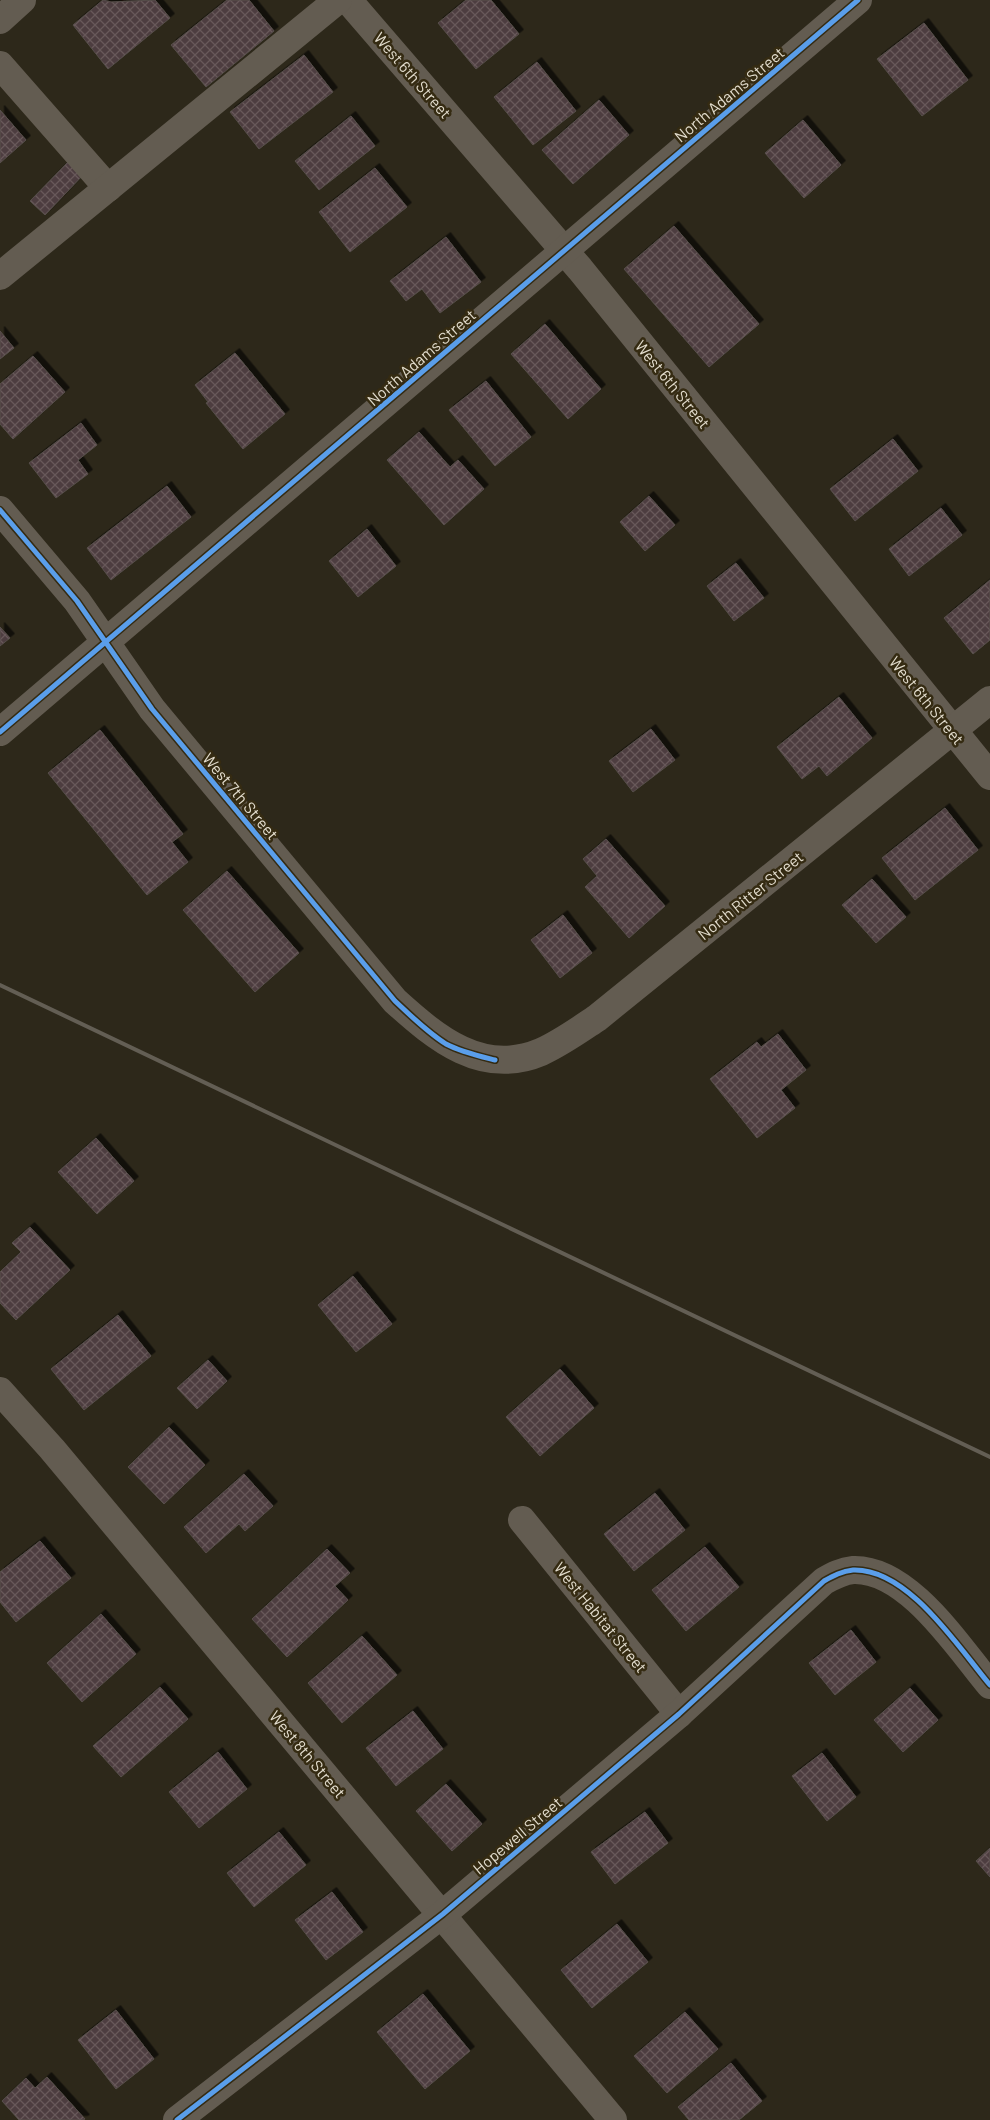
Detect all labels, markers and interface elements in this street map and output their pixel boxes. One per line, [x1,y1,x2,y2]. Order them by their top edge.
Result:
street label: West 6th Street [370,28,456,122]
street label: North Adams Street [670,43,788,145]
street label: North Adams Street [363,305,479,409]
street label: West 6th Street [632,336,714,432]
street label: West 6th Street [886,652,968,748]
street label: West 7th Street [199,749,283,843]
street label: North Ritter Street [694,847,806,943]
street label: West Habitat Street [551,1558,651,1676]
street label: West 8th Street [266,1707,350,1801]
street label: Hopewell Street [469,1792,565,1878]

